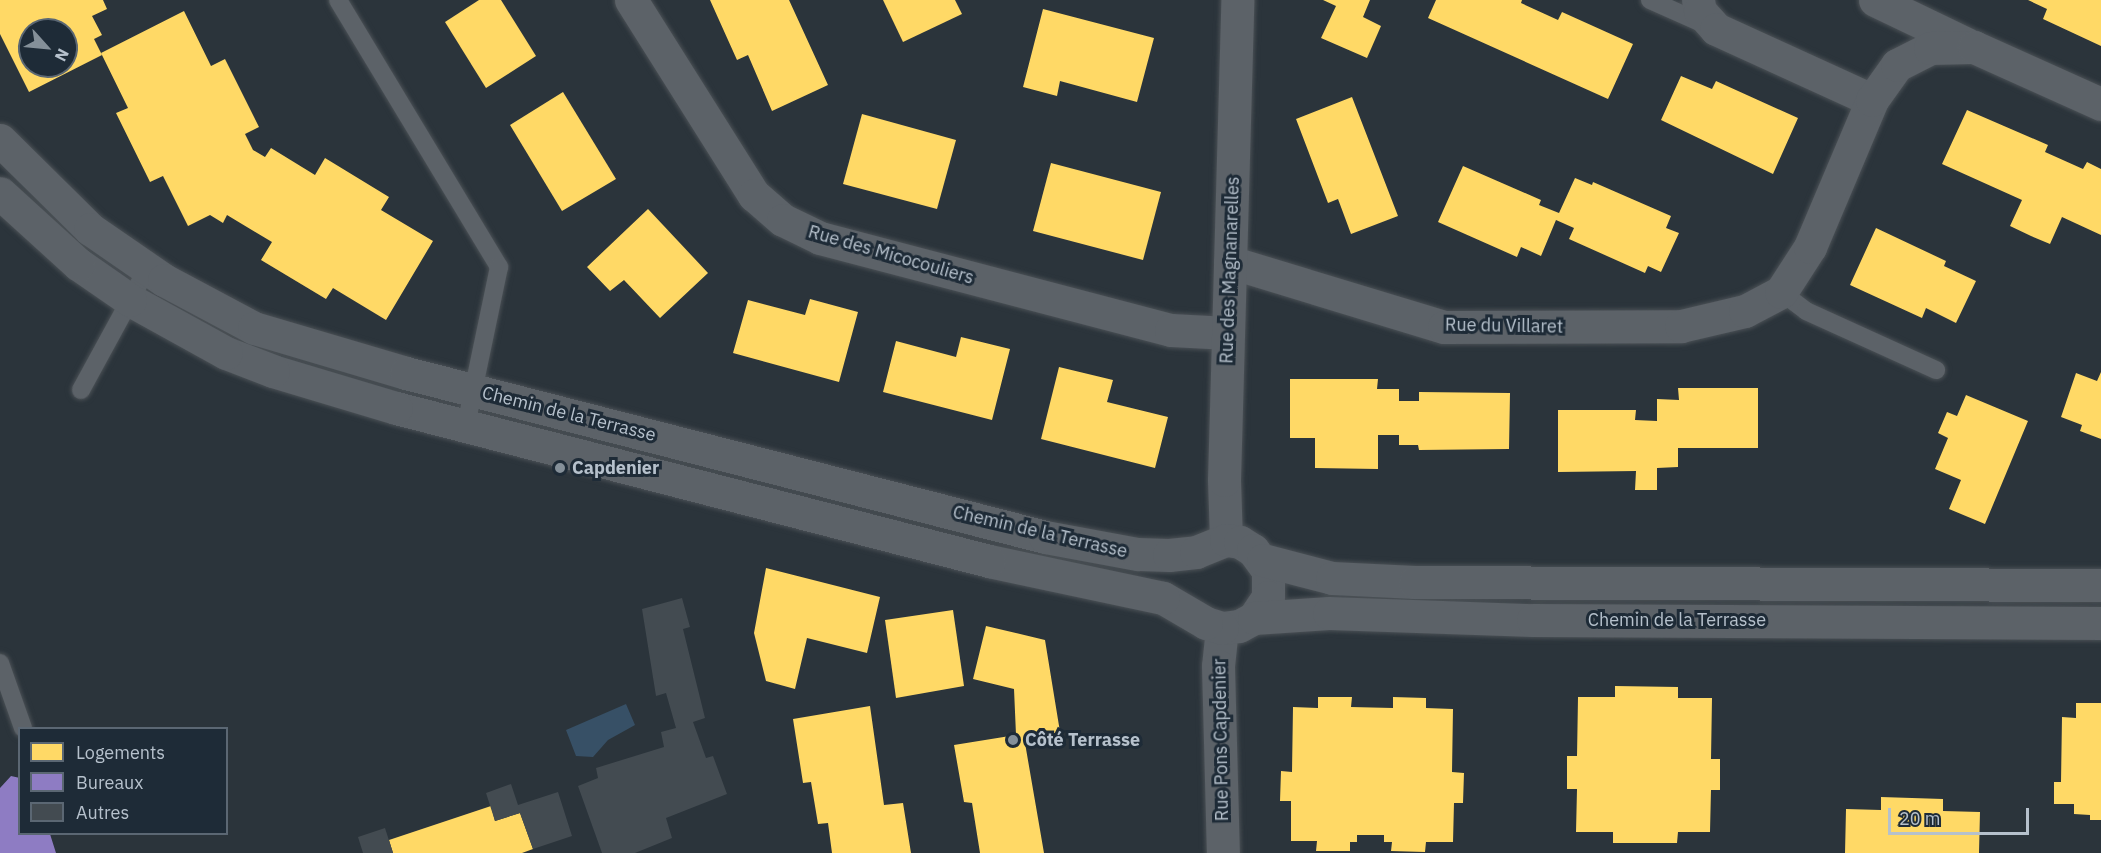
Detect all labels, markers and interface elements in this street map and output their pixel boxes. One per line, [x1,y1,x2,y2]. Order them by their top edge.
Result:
north arrow [18,18,78,78]
text: N [51,46,74,65]
street label: Rue des Magnanarelles [1216,176,1244,364]
street label: Rue des Micocouliers [806,221,976,289]
street label: Rue du Villaret [1445,314,1563,338]
street label: Chemin de la Terrasse [480,382,658,446]
place label: Capdenier [572,457,659,479]
marker: Capdenier [553,461,567,475]
street label: Chemin de la Terrasse [951,501,1129,563]
street label: Chemin de la Terrasse [1588,609,1766,631]
street label: Rue Pons Capdenier [1209,659,1233,821]
legend [18,727,228,835]
place label: Côté Terrasse [1025,729,1140,751]
marker: Côté Terrasse [1006,733,1020,747]
text: Logements [76,741,165,764]
text: Bureaux [76,771,143,794]
scale bar [1891,796,2032,834]
text: Autres [76,801,129,824]
text: 20 m [1899,807,1941,830]

